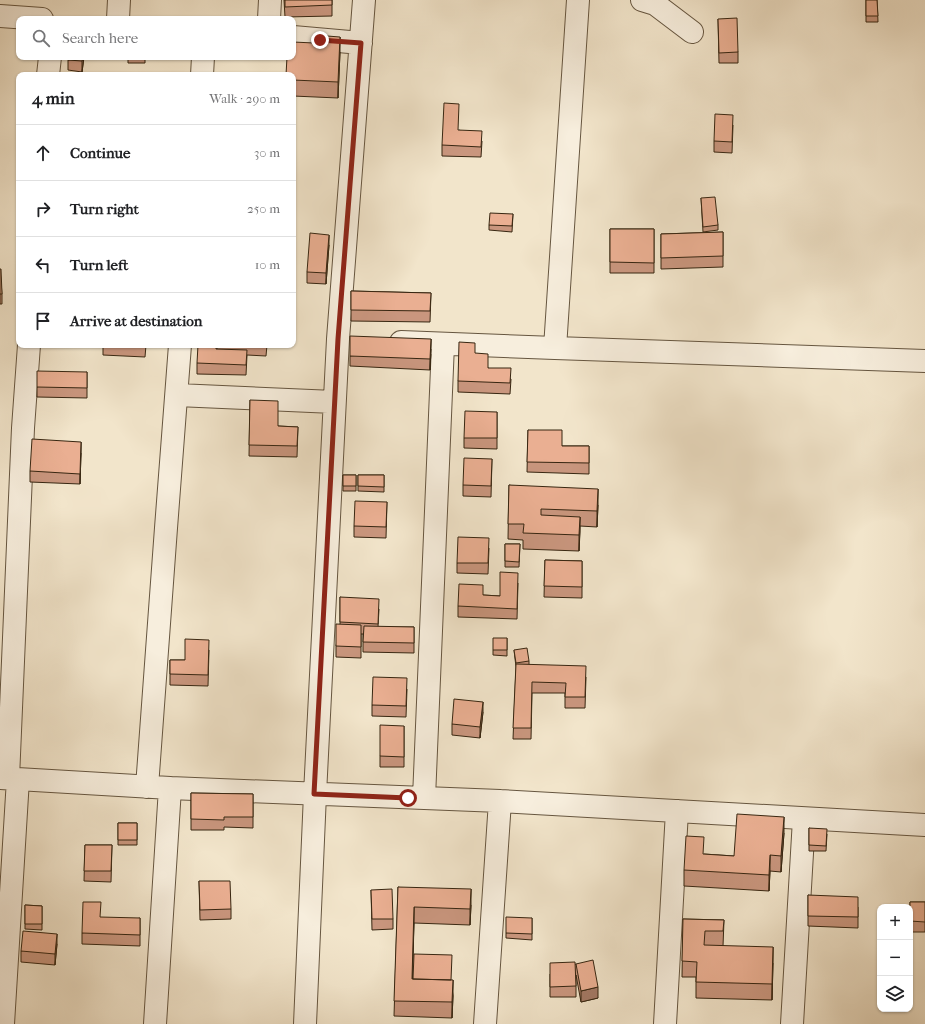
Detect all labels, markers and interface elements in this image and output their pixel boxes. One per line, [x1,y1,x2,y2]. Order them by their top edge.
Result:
search box [16,16,296,60]
icon: search [30,27,52,49]
text: Search here [62,29,138,47]
route end [311,31,329,49]
text: 4 min [32,88,75,108]
text: Walk · 290 m [209,91,280,106]
icon: ahead [32,142,54,164]
text: Continue [70,144,130,162]
text: 30 m [254,145,280,160]
icon: right [32,198,54,220]
text: Turn right [70,200,139,218]
text: 250 m [247,201,280,216]
icon: left [32,254,54,276]
text: Turn left [70,256,128,274]
text: 10 m [255,257,280,272]
icon: arrive [32,310,54,332]
text: Arrive at destination [70,312,202,330]
route start [399,789,417,807]
map controls [877,904,913,1012]
button: + [877,904,913,940]
button: − [877,940,913,976]
button: layers [877,976,913,1012]

